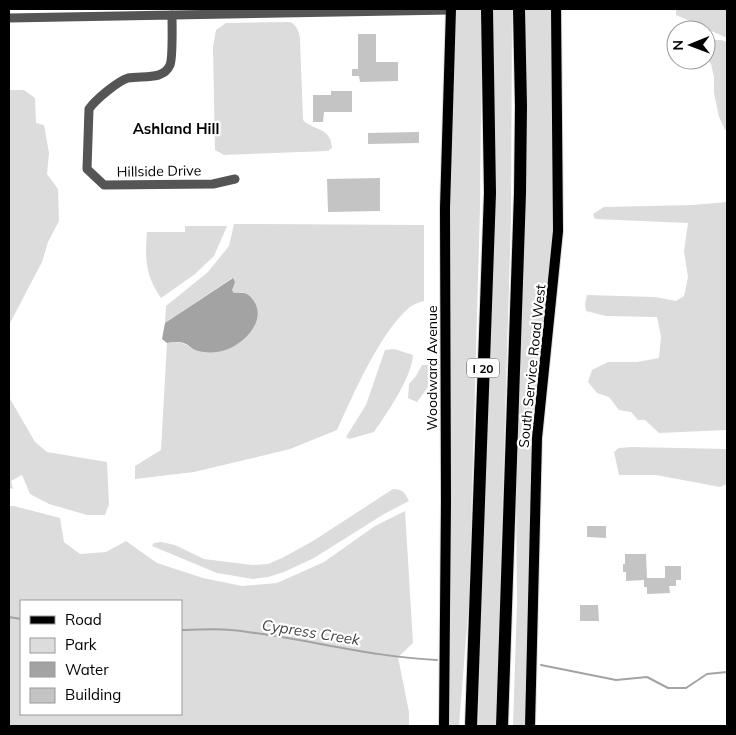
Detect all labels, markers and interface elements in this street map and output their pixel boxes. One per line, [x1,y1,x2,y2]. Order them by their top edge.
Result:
north arrow [666,20,716,70]
text: N [669,40,687,51]
district label: Ashland Hill [133,119,219,138]
street label: Hillside Drive [117,161,201,181]
street label: South Service Road West [514,283,550,449]
street label: Woodward Avenue [423,305,441,431]
road number: I 20 [467,358,499,378]
legend [20,600,182,715]
text: Road [65,610,102,629]
water label: Cypress Creek [261,615,363,649]
text: Park [65,635,97,654]
text: Water [65,660,109,679]
text: Building [65,685,121,704]

